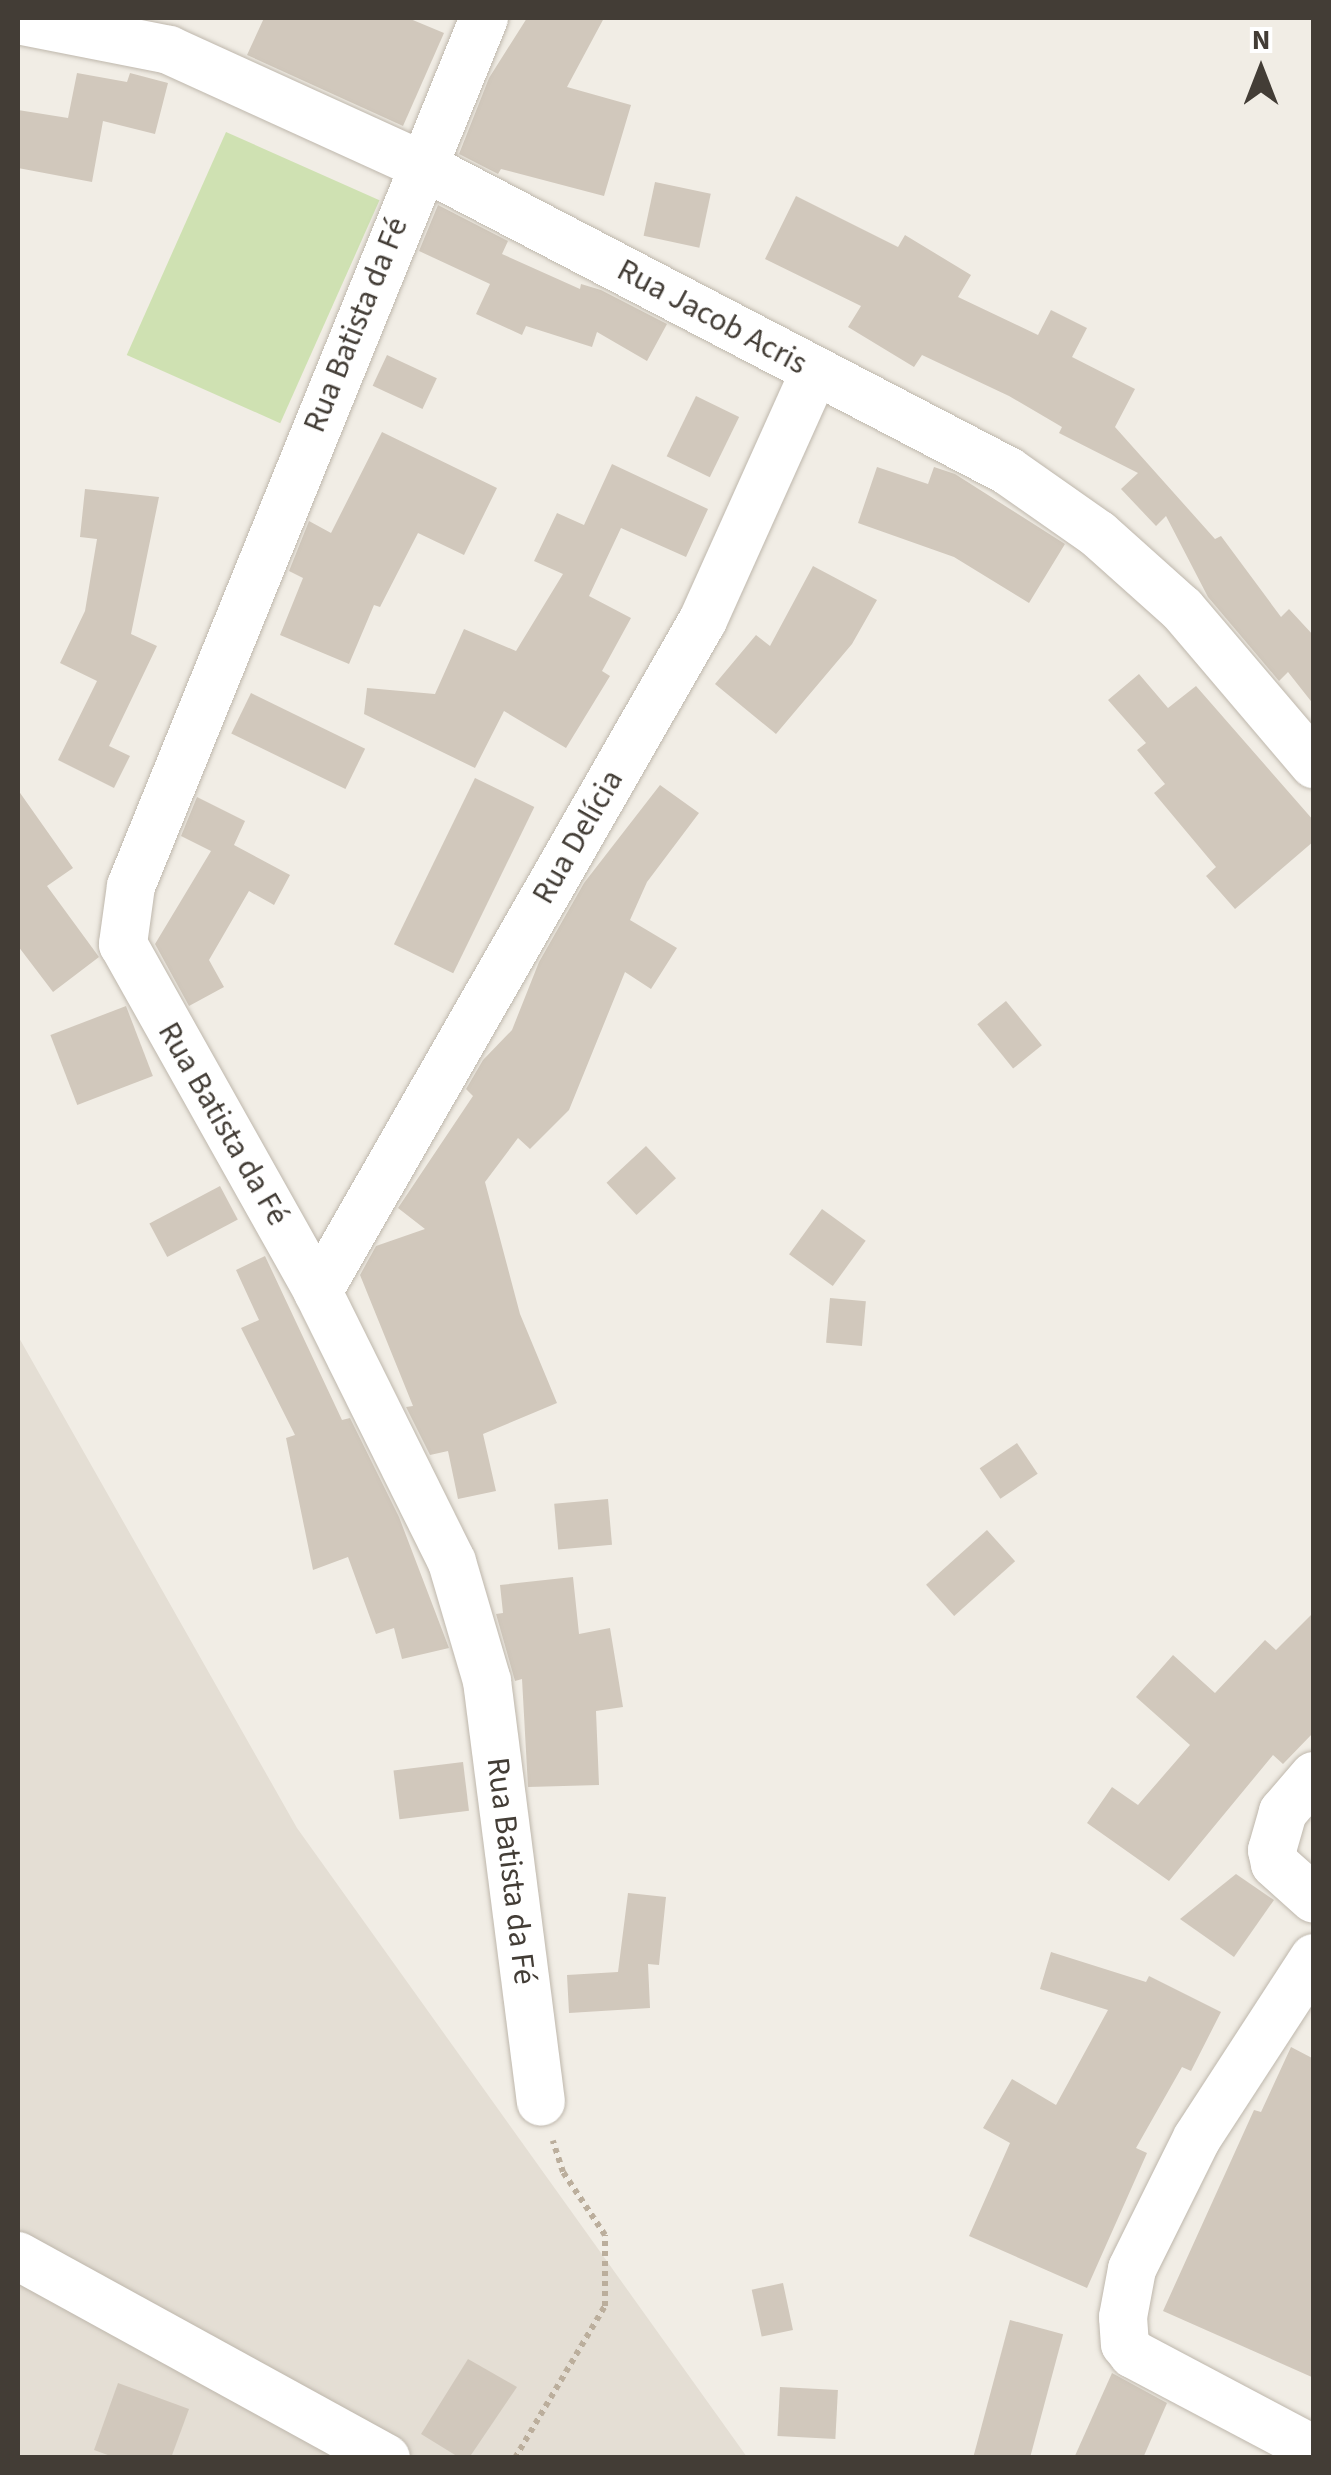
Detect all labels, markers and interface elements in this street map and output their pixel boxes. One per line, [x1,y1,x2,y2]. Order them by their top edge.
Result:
north arrow [1211,20,1311,120]
text: N [1252,20,1270,60]
street label: Rua Batista da Fé [295,212,417,438]
street label: Rua Jacob Acris [611,251,813,383]
street label: Rua Delícia [524,763,632,911]
street label: Rua Batista da Fé [149,1016,297,1232]
street label: Rua Batista da Fé [478,1755,544,1987]

